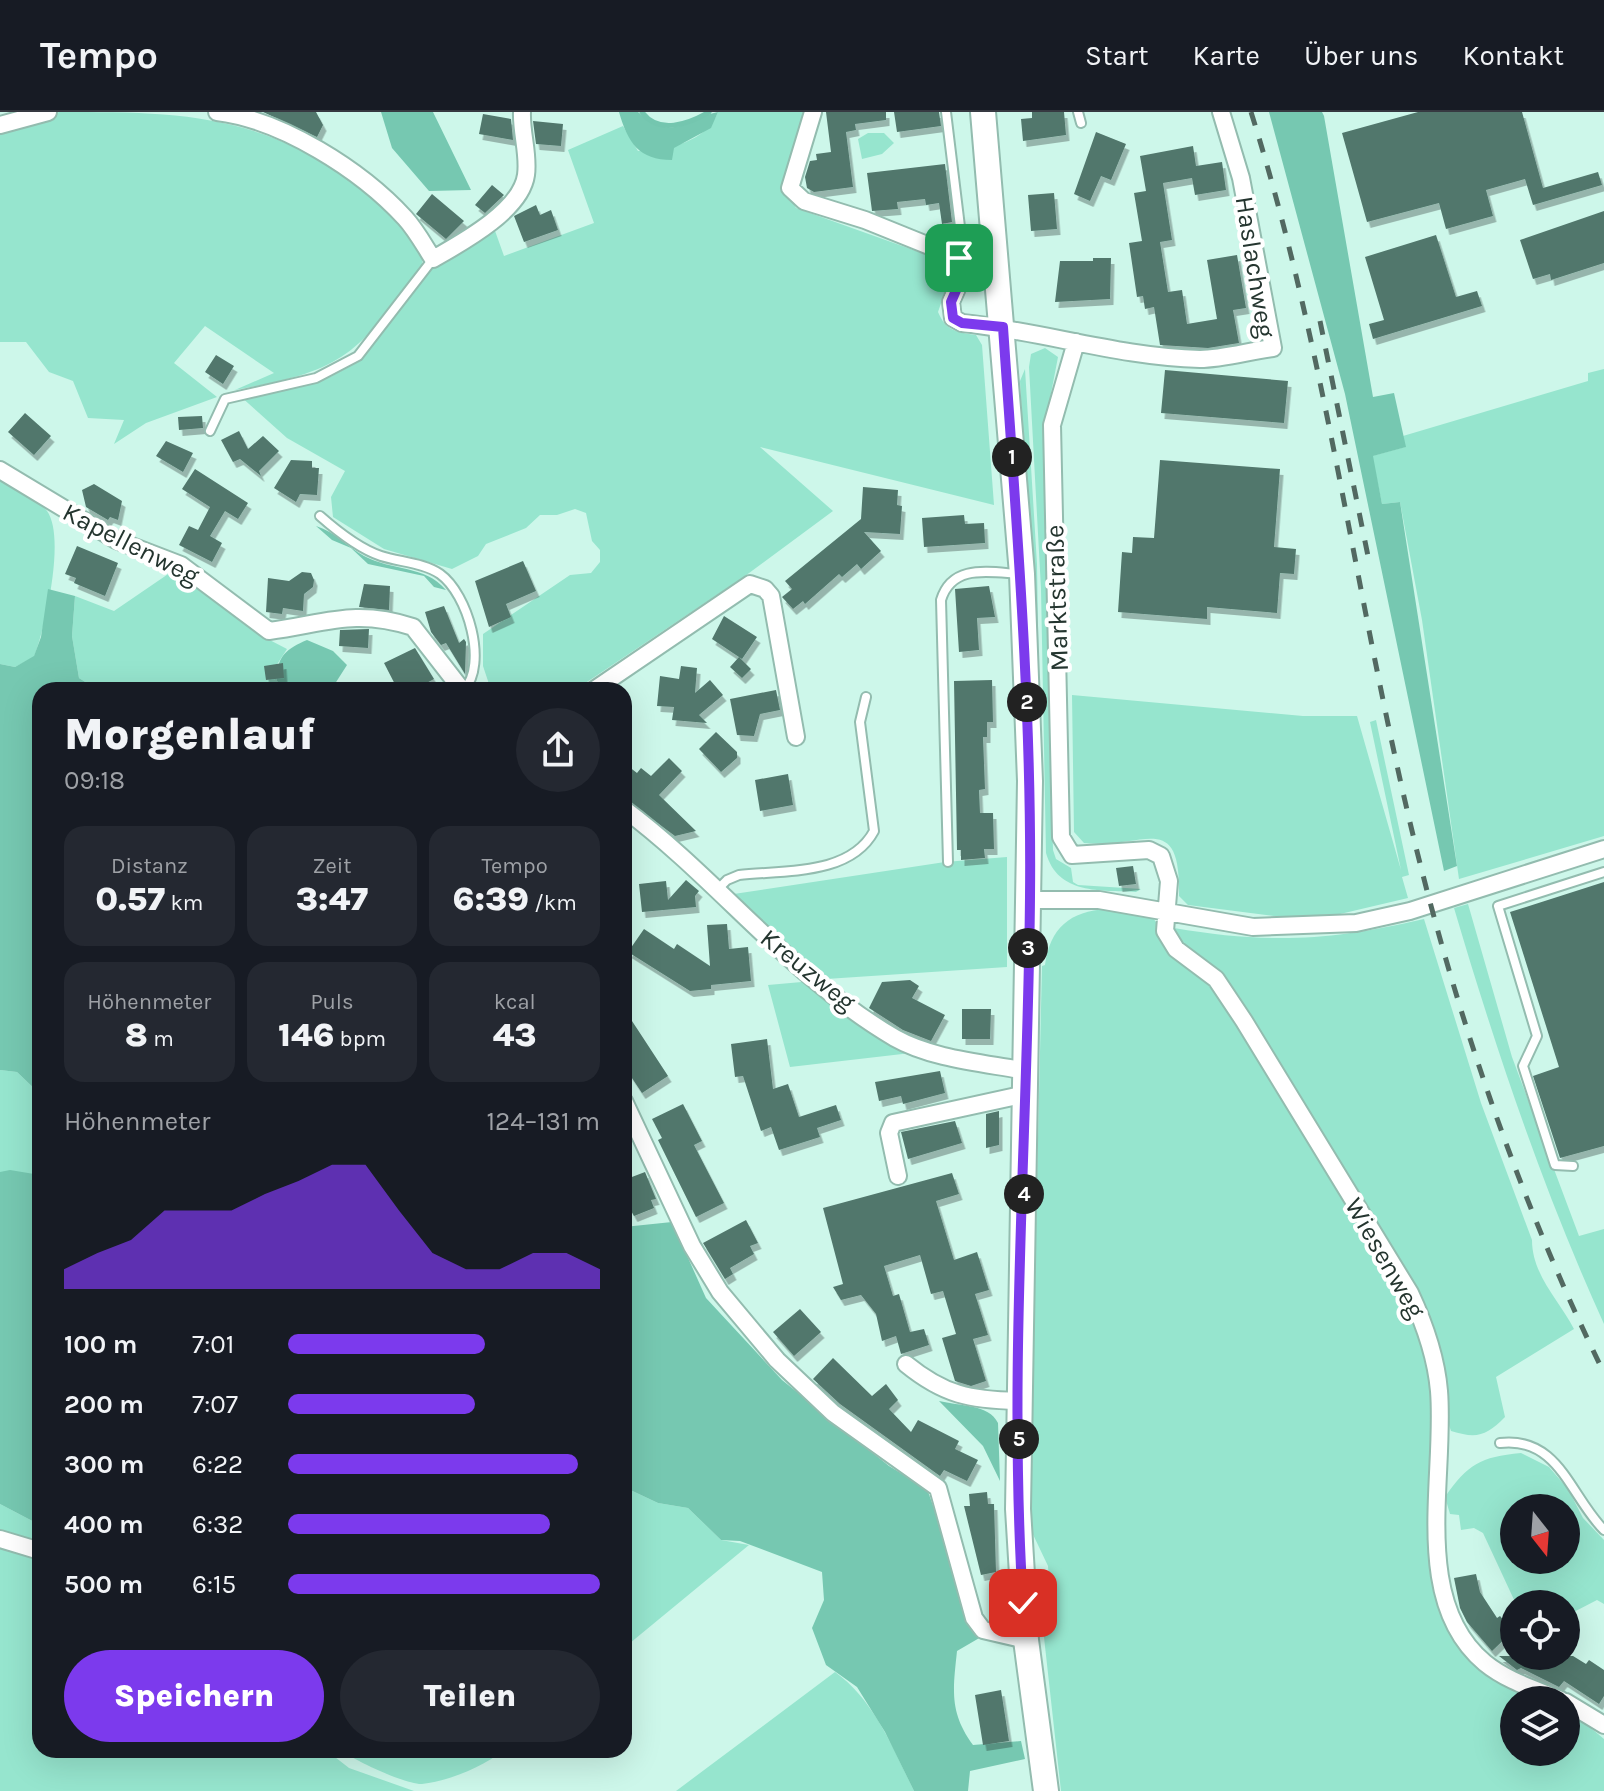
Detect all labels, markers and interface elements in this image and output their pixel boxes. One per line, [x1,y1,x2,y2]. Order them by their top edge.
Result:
text: Tempo [40,33,158,78]
text: Start [1085,39,1148,72]
text: Karte [1192,39,1260,72]
text: Über uns [1304,39,1419,72]
text: Kontakt [1463,39,1564,72]
street label: Haslachweg [1229,194,1282,340]
pin [925,224,993,292]
icon: arrive [937,236,981,280]
pin: 1 [992,437,1032,477]
text: 1 [1008,444,1016,470]
street label: Kapellenweg [58,496,205,592]
street label: Marktstraße [1039,524,1075,672]
pin: 2 [1007,682,1047,722]
text: 2 [1020,689,1034,715]
button: share [516,708,600,792]
text: Morgenlauf [64,709,315,760]
text: 09:18 [64,765,125,796]
text: Distanz [111,853,188,879]
text: Zeit [312,853,352,879]
text: Tempo [482,853,548,879]
text: 0.57 [95,879,165,919]
text: 3:47 [296,879,368,919]
text: 6:39 [453,879,529,919]
text: km [165,890,203,916]
text: /km [529,890,577,916]
street label: Kreuzweg [754,922,862,1018]
pin: 3 [1008,928,1048,968]
text: 3 [1021,935,1035,961]
text: Höhenmeter [87,989,211,1015]
text: Puls [310,989,354,1015]
text: kcal [494,989,536,1015]
text: 8 [125,1015,148,1055]
text: 146 [278,1015,334,1055]
text: 43 [493,1015,537,1055]
text: m [148,1026,174,1052]
text: bpm [334,1026,386,1052]
text: Höhenmeter [64,1106,211,1137]
text: 124–131 m [486,1106,600,1137]
pin: 4 [1004,1174,1044,1214]
text: 4 [1017,1181,1031,1207]
street label: Wiesenweg [1338,1192,1432,1324]
text: 100 m [64,1329,137,1360]
text: 7:01 [192,1329,234,1360]
text: 200 m [64,1389,144,1420]
text: 7:07 [192,1389,238,1420]
pin: 5 [999,1419,1039,1459]
text: 5 [1013,1426,1025,1452]
text: 300 m [64,1449,144,1480]
text: 6:22 [192,1449,243,1480]
north arrow [1500,1494,1580,1574]
map controls [1500,1494,1580,1766]
text: 400 m [64,1509,144,1540]
text: 6:32 [192,1509,243,1540]
text: 500 m [64,1569,143,1600]
text: 6:15 [192,1569,236,1600]
pin [989,1569,1057,1637]
icon: check [1001,1581,1045,1625]
button: locate [1500,1590,1580,1670]
button: Speichern [64,1650,324,1742]
button: Teilen [340,1650,600,1742]
button: layers [1500,1686,1580,1766]

